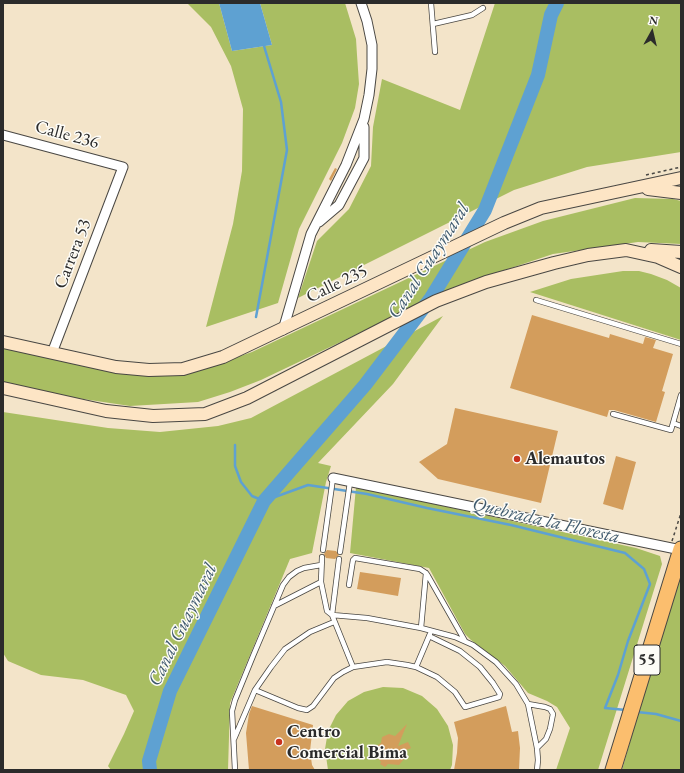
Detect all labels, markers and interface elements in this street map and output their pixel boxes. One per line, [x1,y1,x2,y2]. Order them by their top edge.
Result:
north arrow [632,12,672,52]
text: N [648,13,659,28]
street label: Calle 236 [33,116,101,154]
water label: Canal Guaymaral [383,199,475,323]
street label: Carrera 53 [50,216,96,292]
street label: Calle 235 [303,260,371,308]
place label: Alemautos [525,448,605,470]
marker: Alemautos [512,454,522,464]
water label: Quebrada la Floresta [470,493,622,549]
water label: Canal Guaymaral [144,560,222,690]
road number: 55 [634,645,660,675]
place label: Centro Comercial Bima [287,721,407,764]
marker: Centro Comercial Bima [274,737,284,747]

